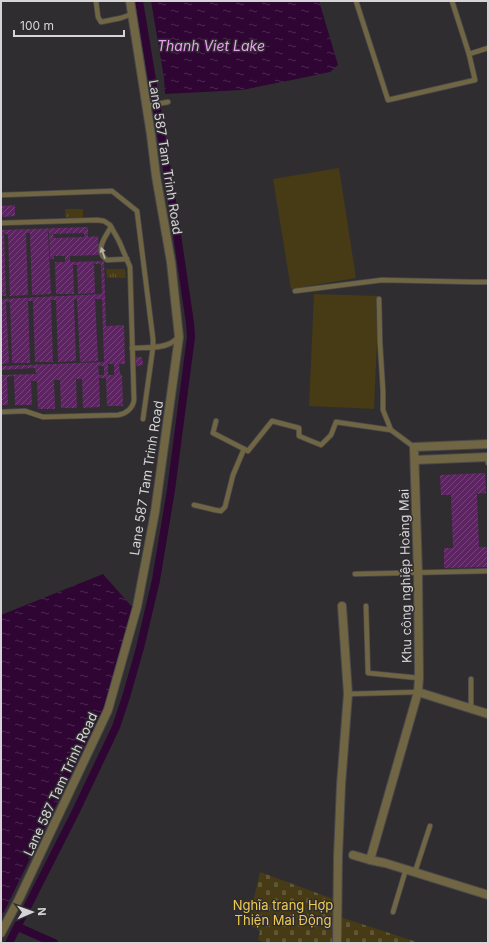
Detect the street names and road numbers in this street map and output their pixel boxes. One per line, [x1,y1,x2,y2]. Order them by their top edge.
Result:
street label: Lane 587 Tam Trinh Road [146,78,186,236]
street label: Lane 587 Tam Trinh Road [126,399,166,557]
street label: Khu công nghiệp Hoàng Mai [395,489,415,663]
street label: Lane 587 Tam Trinh Road [20,710,100,858]

